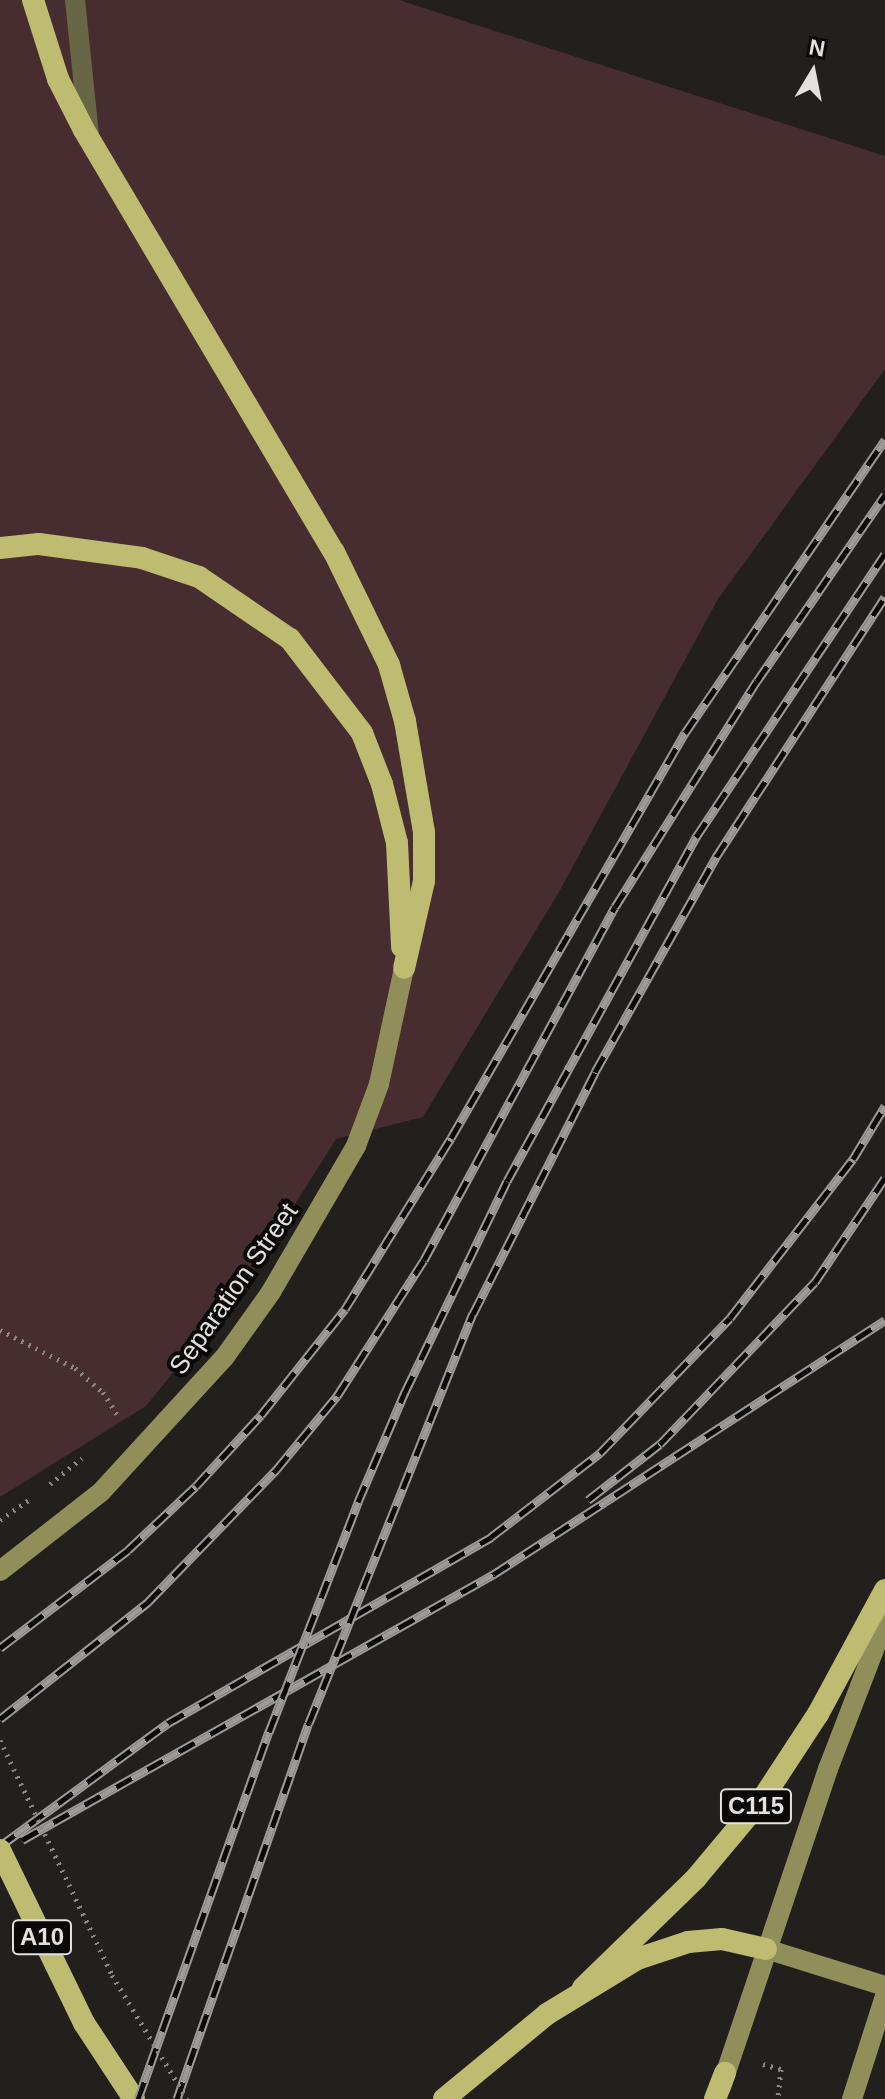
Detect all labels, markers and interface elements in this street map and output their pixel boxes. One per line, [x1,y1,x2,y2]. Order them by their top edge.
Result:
north arrow [773,32,853,112]
text: N [807,34,827,62]
street label: Separation Street [163,1197,305,1381]
road number: C115 [718,1786,794,1826]
road number: A10 [10,1917,74,1957]

